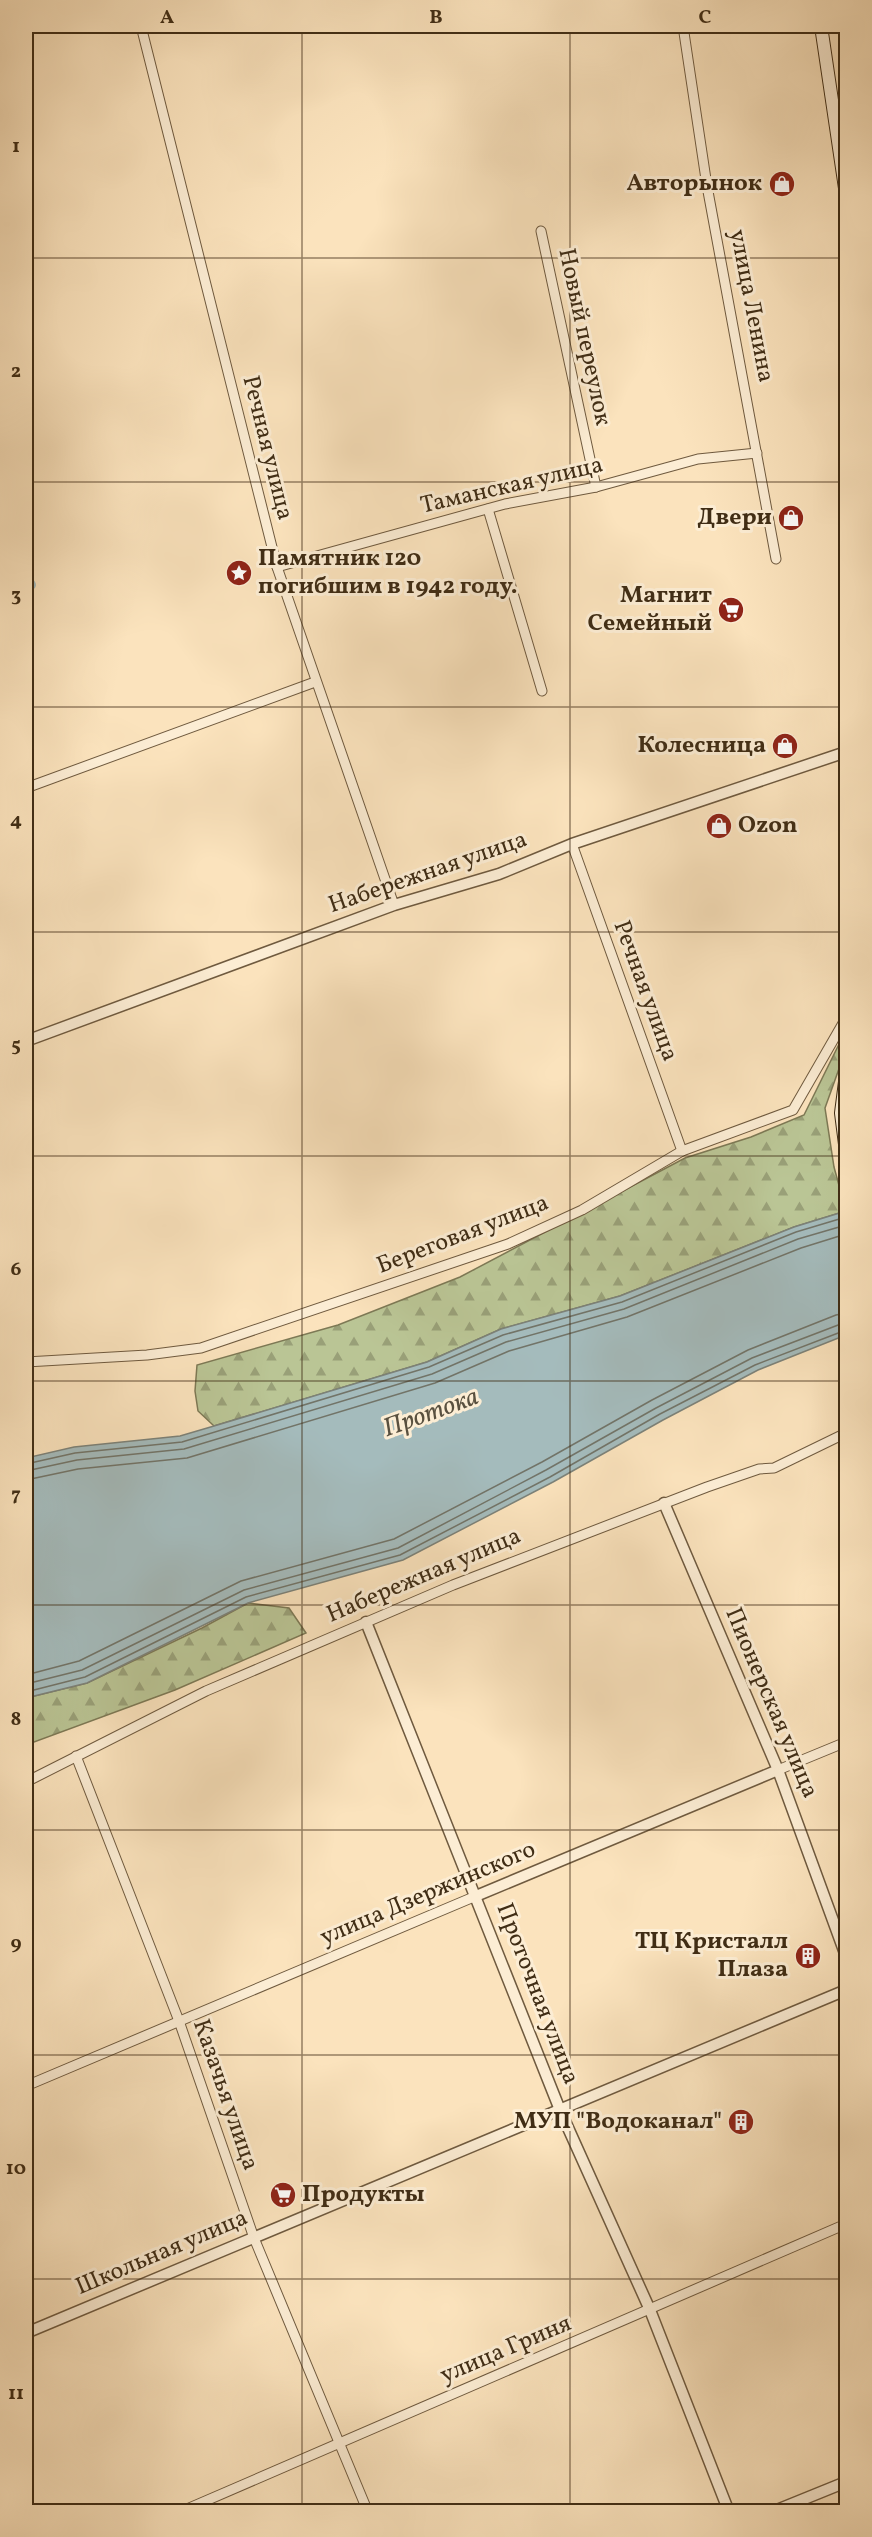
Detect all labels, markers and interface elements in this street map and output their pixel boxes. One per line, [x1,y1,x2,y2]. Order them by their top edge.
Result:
text: A [160,4,174,32]
text: B [429,4,443,32]
text: C [699,4,712,32]
text: 1 [12,133,20,161]
place label: Авторынок [627,167,762,201]
shop icon: Авторынок [767,169,797,199]
street label: улица Ленина [720,227,782,385]
street label: Новый переулок [549,245,619,429]
text: 2 [11,358,21,386]
street label: Речная улица [233,372,301,524]
street label: Таманская улица [417,448,607,524]
place label: Двери [697,501,772,535]
shop icon: Двери [776,503,806,533]
place label: Памятник 120 погибшим в 1942 году. [258,542,518,604]
place icon: Памятник 120 погибшим в 1942 году. [224,558,254,588]
place label: Магнит Семейный [588,579,712,641]
text: 3 [11,582,21,610]
supermarket icon: Магнит Семейный [716,595,746,625]
place label: Колесница [638,729,766,763]
shop icon: Колесница [770,731,800,761]
text: 4 [10,807,22,835]
place label: Ozon [738,809,798,843]
shop icon: Ozon [704,811,734,841]
street label: Набережная улица [324,823,532,923]
street label: Речная улица [604,916,686,1066]
text: 5 [11,1032,21,1060]
street label: Береговая улица [372,1187,554,1283]
text: 6 [11,1256,22,1284]
water label: Протока [378,1379,484,1447]
text: 7 [11,1481,21,1509]
street label: Набережная улица [321,1520,527,1632]
street label: Пионерская улица [716,1603,826,1803]
text: 8 [11,1706,21,1734]
street label: улица Дзержинского [315,1833,541,1955]
street label: Проточная улица [487,1898,587,2090]
place label: ТЦ Кристалл Плаза [635,1925,788,1987]
text: 9 [10,1930,22,1958]
building icon: ТЦ Кристалл Плаза [793,1941,823,1971]
street label: Казачья улица [183,2015,267,2175]
place label: МУП "Водоканал" [514,2105,722,2139]
building icon: МУП "Водоканал" [726,2107,756,2137]
text: 10 [6,2155,26,2183]
place label: Продукты [302,2178,425,2212]
supermarket icon: Продукты [268,2180,298,2210]
street label: Школьная улица [71,2201,253,2305]
street label: улица Гриня [435,2307,577,2393]
text: 11 [8,2380,24,2408]

